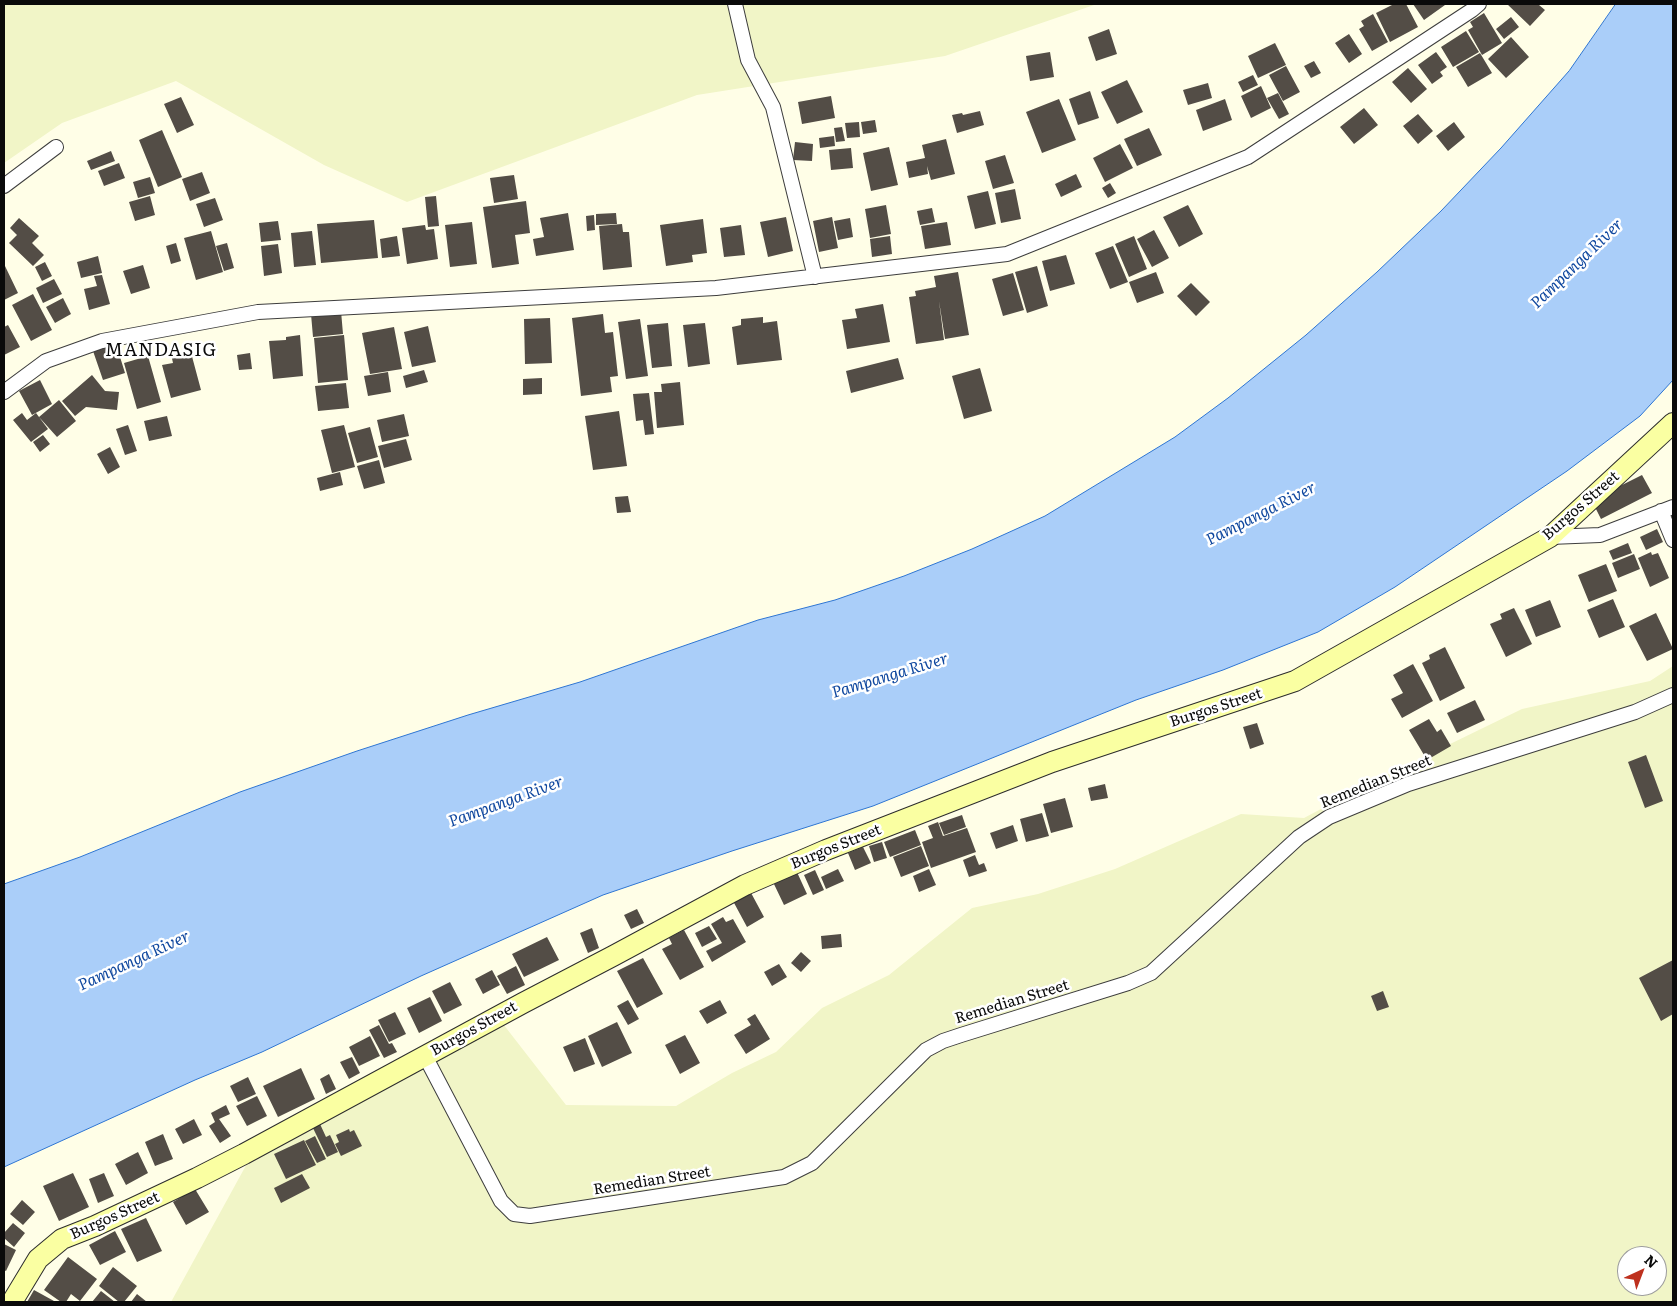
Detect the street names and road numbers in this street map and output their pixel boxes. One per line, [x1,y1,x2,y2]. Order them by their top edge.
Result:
street label: Burgos Street [1539,468,1623,544]
street label: Burgos Street [1168,685,1264,731]
street label: Remedian Street [1318,752,1434,812]
street label: Burgos Street [788,821,884,873]
street label: Remedian Street [953,976,1071,1028]
street label: Burgos Street [428,998,520,1060]
street label: Remedian Street [592,1163,712,1199]
street label: Burgos Street [68,1188,162,1244]

